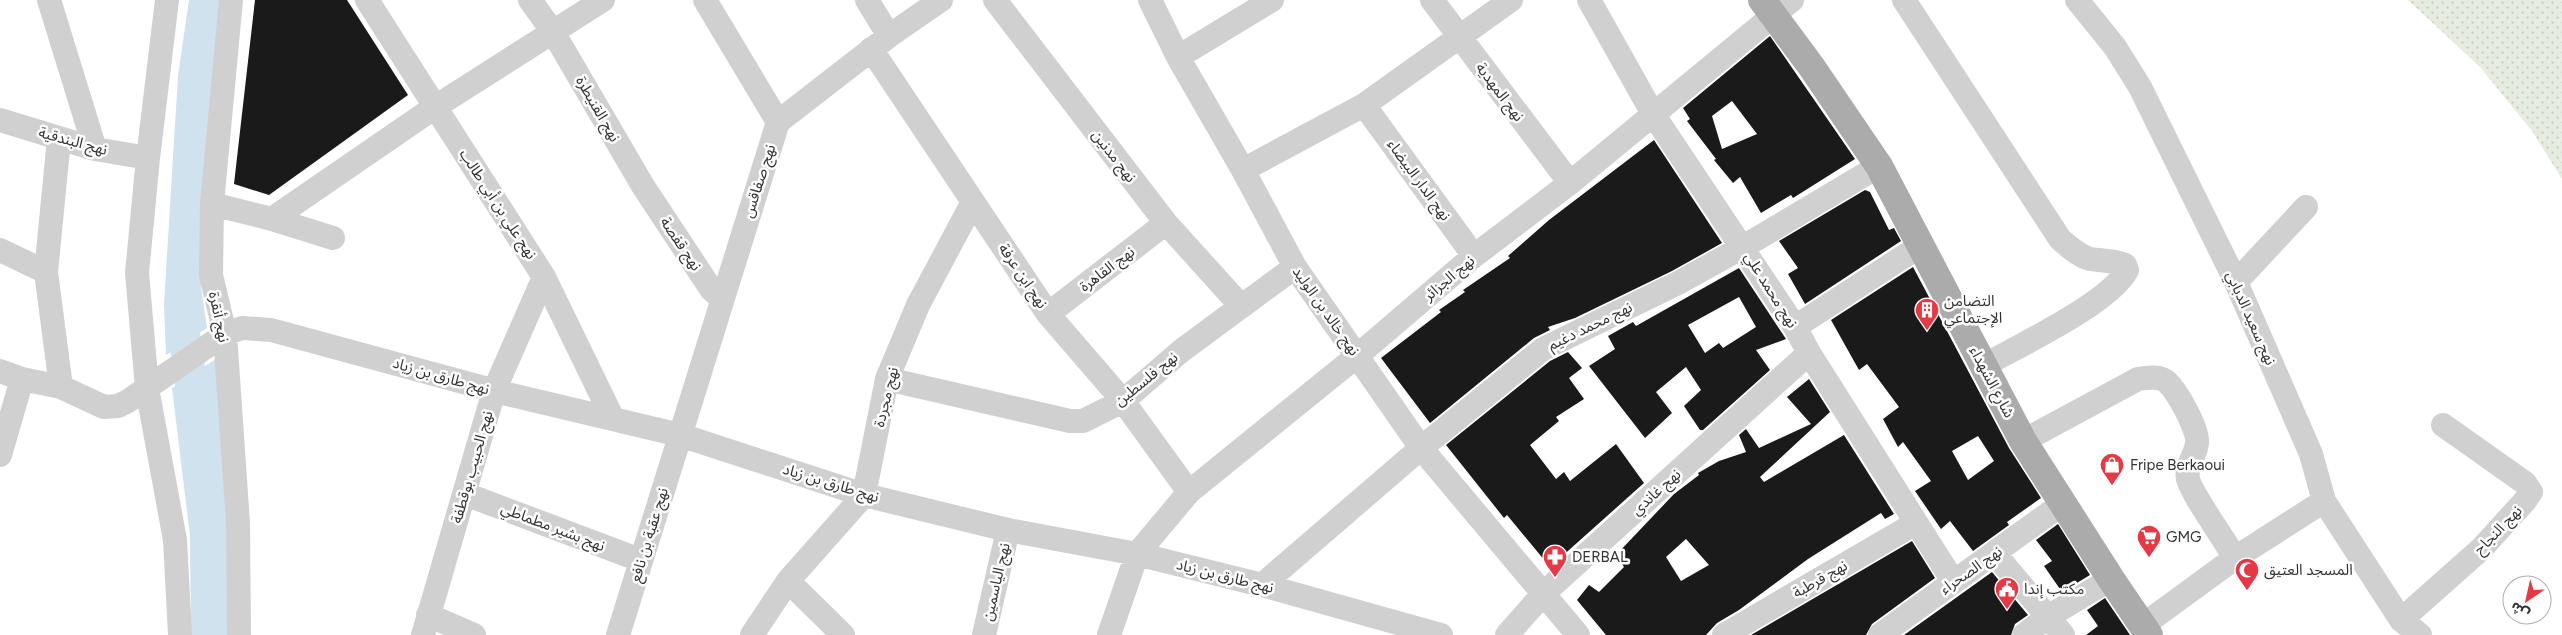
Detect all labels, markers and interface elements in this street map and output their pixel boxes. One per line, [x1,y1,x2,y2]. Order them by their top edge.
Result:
street label: نهج المهدية [1470,59,1528,127]
street label: نهج القنيطرة [569,73,624,147]
street label: نهج البندقية [36,123,109,162]
street label: نهج مدنين [1086,126,1140,188]
street label: نهج الدار البيضاء [1381,136,1455,226]
street label: نهج صفاقس [739,142,782,221]
street label: نهج علي بن أبي طالب [453,146,540,264]
street label: نهج قفصة [654,214,705,276]
street label: نهج ابن عرفة [992,240,1051,314]
street label: نهج القاهرة [1076,242,1140,298]
street label: نهج محمد علي [1738,249,1801,333]
street label: نهج الجزائر [1419,251,1480,308]
street label: نهج خالد بن الوليد [1286,263,1363,361]
street label: نهج سعيد الدبابي [2220,268,2280,369]
street label: نهج أنقرة [202,290,233,345]
place label: التضامن الإجتماعي [1944,292,2002,329]
building icon: التضامن الإجتماعي [1914,297,1940,331]
street label: نهج محمد دغيم [1545,298,1636,357]
street label: شارع الشهداء [1963,343,2018,422]
street label: نهج فلسطين [1111,348,1183,412]
street label: نهج طارق بن زياد [390,354,491,401]
street label: نهج مجردة [870,365,905,430]
street label: نهج الحبيب بوقطفة [447,409,500,526]
shop icon: Fripe Berkaoui [2099,452,2125,486]
place label: Fripe Berkaoui [2130,456,2225,474]
street label: نهج طارق بن زياد [780,460,881,509]
street label: نهج غاندي [1628,465,1686,521]
street label: نهج عقبة بن نافع [626,486,675,585]
street label: نهج بشير مطماطي [497,499,608,558]
street label: نهج النجاح [2470,502,2528,560]
supermarket icon: GMG [2136,524,2162,558]
place label: GMG [2166,528,2202,546]
street label: نهج الياسمين [978,541,1017,623]
street label: نهج الصحراء [1936,542,2007,600]
pharmacy icon: DERBAL [1542,544,1568,578]
place label: DERBAL [1572,548,1628,566]
street label: نهج طارق بن زياد [1174,555,1276,600]
street label: نهج قرطبة [1790,556,1852,604]
mosque icon: المسجد العتيق [2234,557,2260,591]
place label: المسجد العتيق [2264,561,2353,580]
north arrow [2502,575,2552,625]
public building icon: مكتب إندا [1994,576,2020,610]
place label: مكتب إندا [2024,580,2084,599]
text: ش [2507,598,2533,623]

